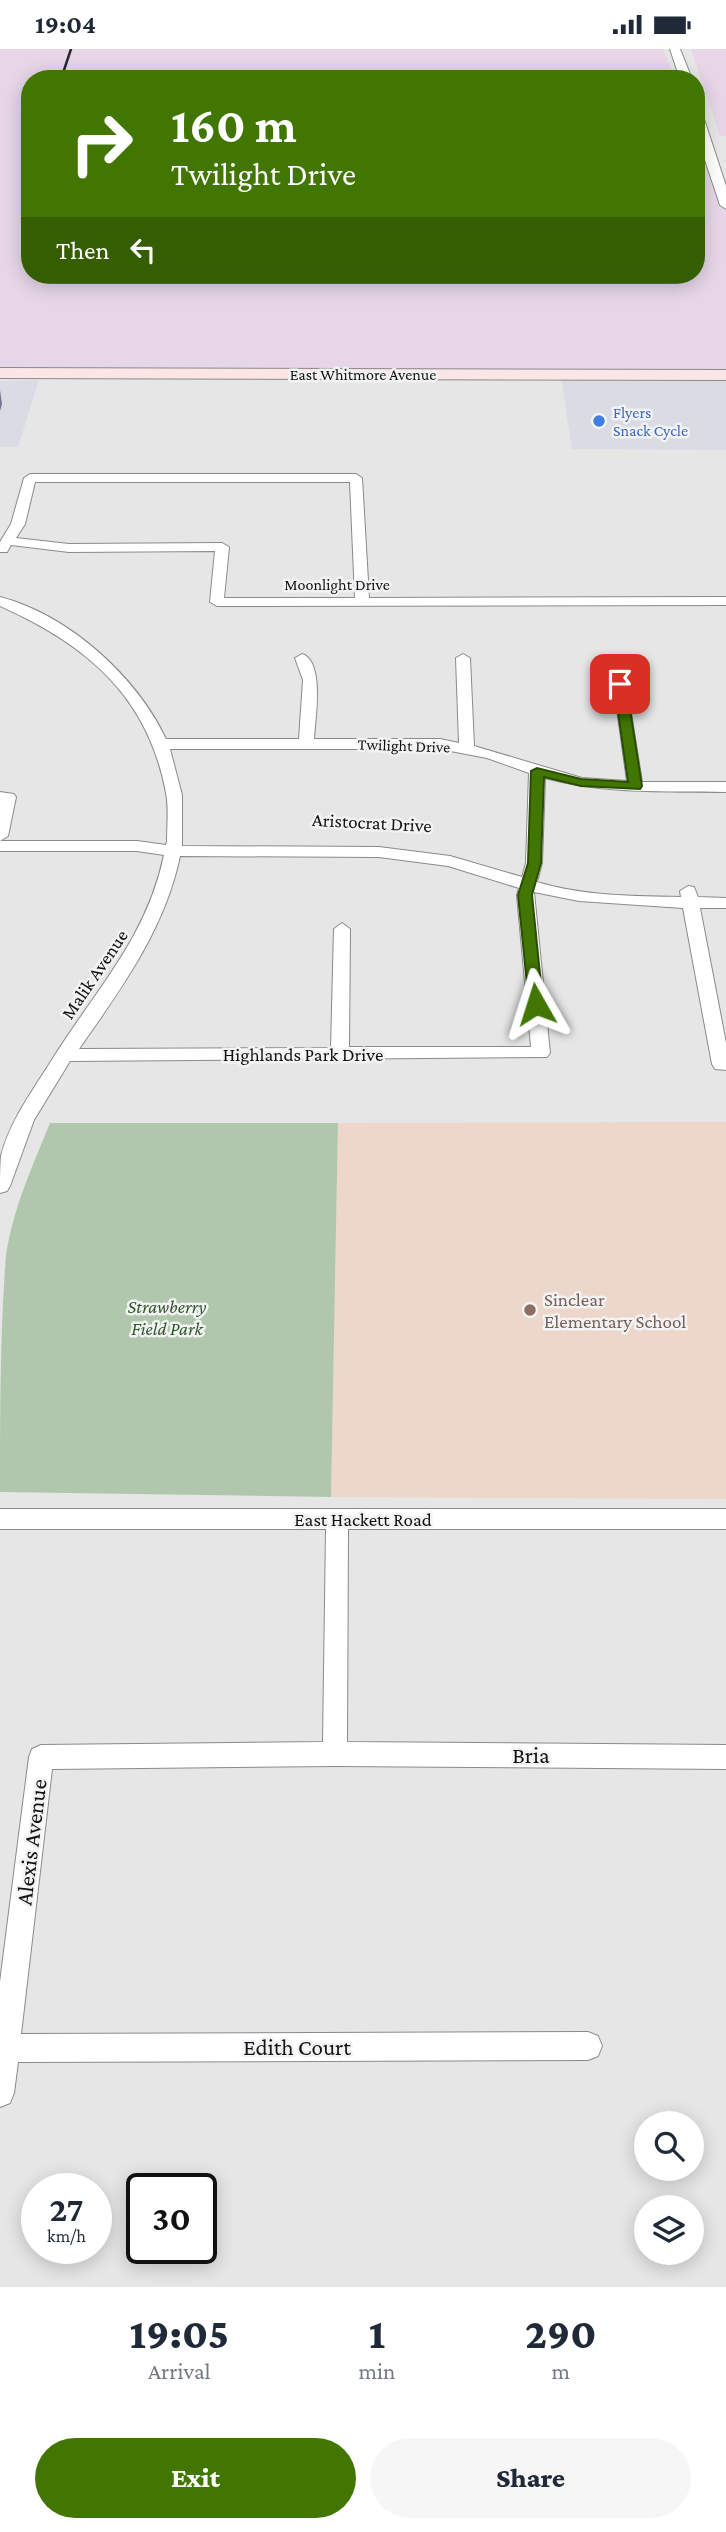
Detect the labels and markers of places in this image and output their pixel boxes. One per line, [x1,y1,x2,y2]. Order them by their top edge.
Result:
place label: Flyers Snack Cycle [613,404,688,440]
marker: Flyers Snack Cycle [591,413,607,429]
pin [590,654,650,714]
place label: Sinclear Elementary School [544,1289,686,1332]
marker: Sinclear Elementary School [522,1302,538,1318]

